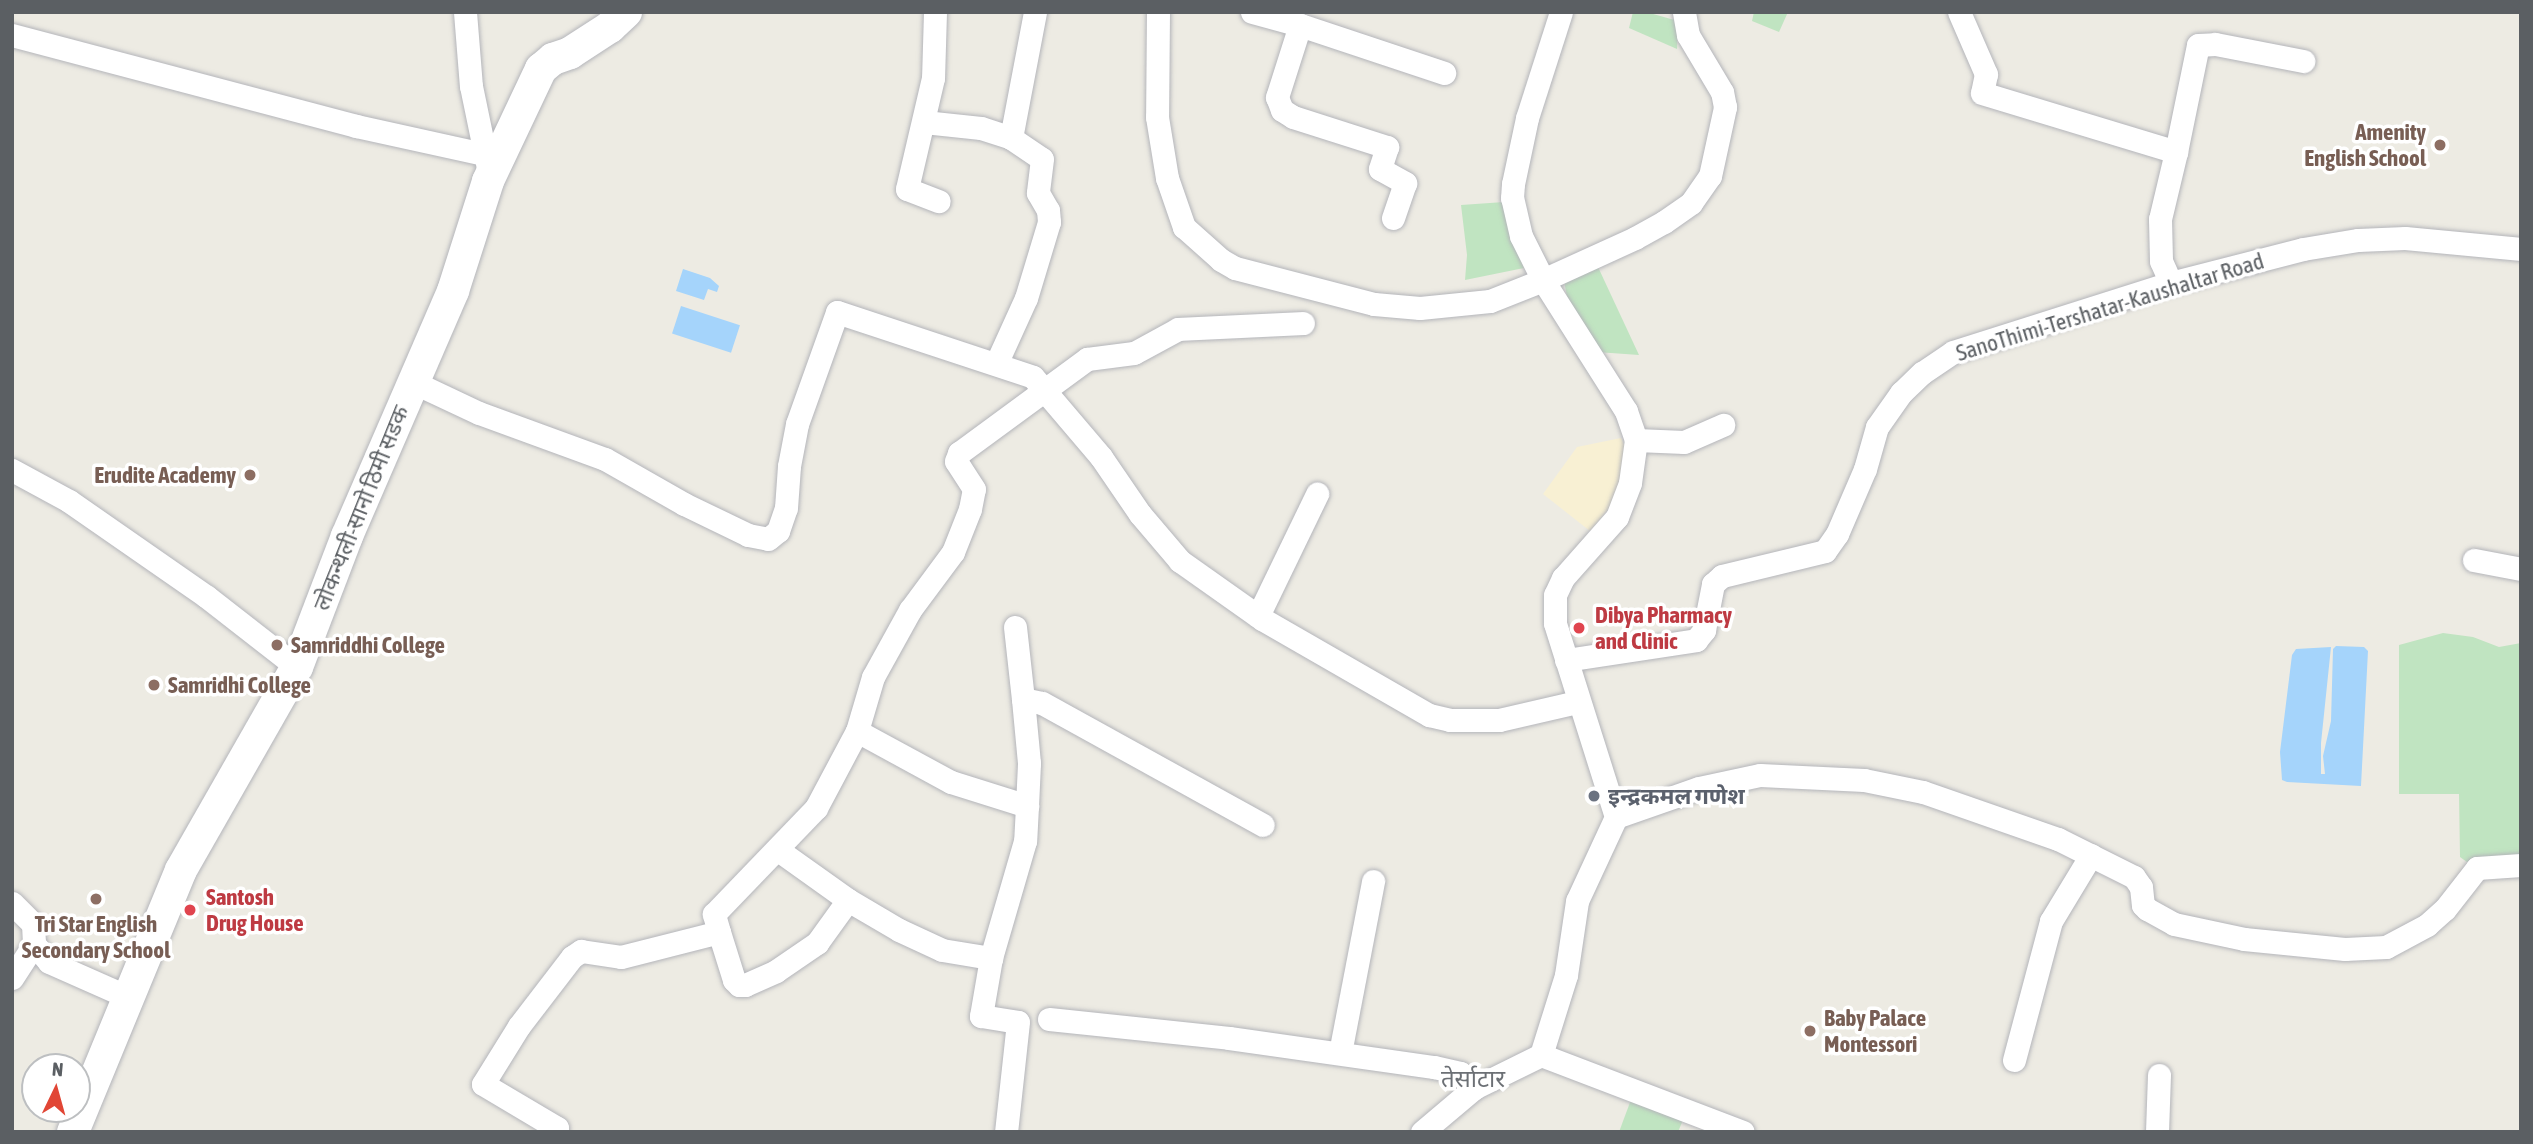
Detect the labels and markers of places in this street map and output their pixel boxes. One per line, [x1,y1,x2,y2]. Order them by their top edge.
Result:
place label: Amenity English School [2304,118,2426,172]
marker: Amenity English School [2432,137,2448,153]
place label: Erudite Academy [94,461,236,489]
marker: Erudite Academy [242,467,258,483]
place label: Dibya Pharmacy and Clinic [1595,601,1732,655]
marker: Dibya Pharmacy and Clinic [1569,618,1589,638]
place label: Samriddhi College [291,631,445,659]
marker: Samriddhi College [269,637,285,653]
place label: Samridhi College [168,671,311,699]
marker: Samridhi College [146,677,162,693]
place label: इन्द्रकमल गणेश [1608,782,1745,810]
marker: इन्द्रकमल गणेश [1586,788,1602,804]
place label: Santosh Drug House [206,883,304,937]
marker: Tri Star English Secondary School [88,891,104,907]
marker: Santosh Drug House [180,900,200,920]
place label: Tri Star English Secondary School [22,910,170,964]
place label: Baby Palace Montessori [1824,1004,1926,1058]
marker: Baby Palace Montessori [1802,1023,1818,1039]

